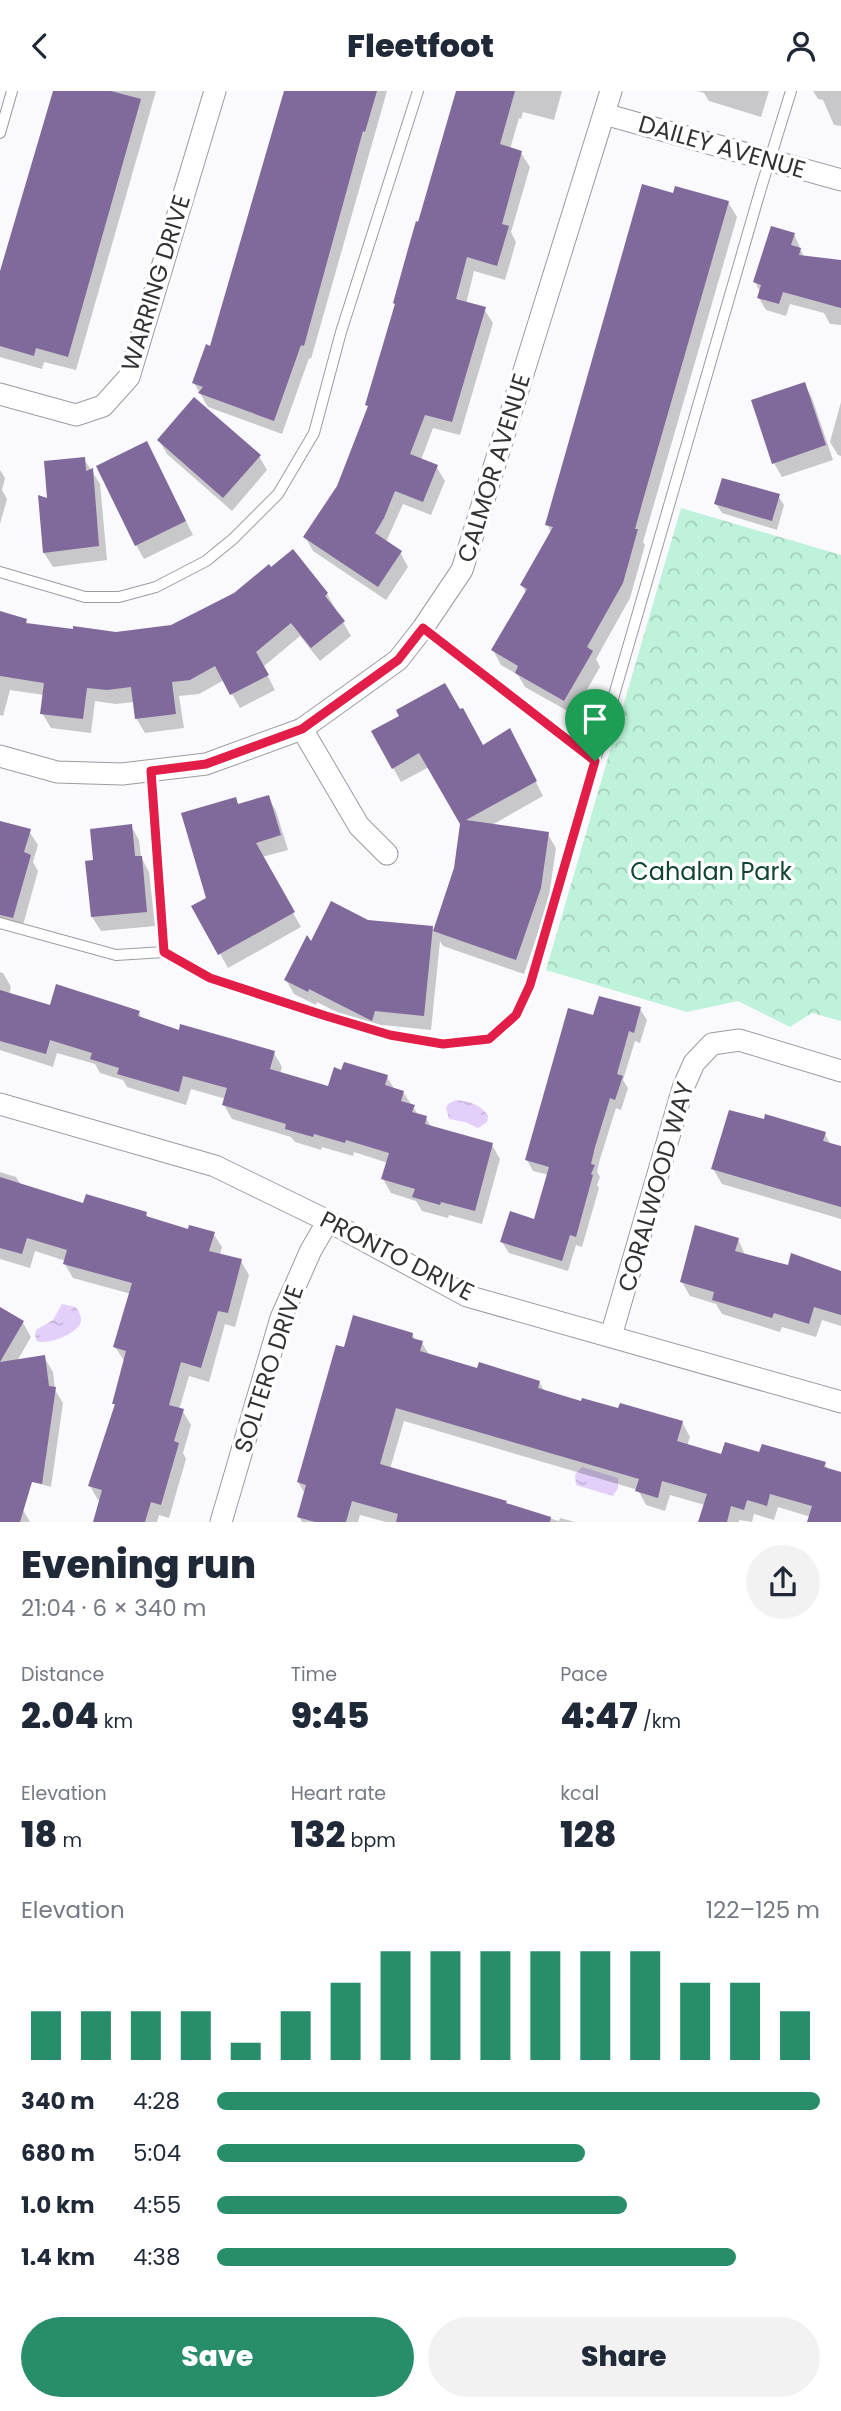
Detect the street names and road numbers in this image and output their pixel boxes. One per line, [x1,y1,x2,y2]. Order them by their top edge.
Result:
street label: DAILEY AVENUE [635,107,809,186]
street label: WARRING DRIVE [113,191,198,375]
street label: CALMOR AVENUE [449,369,538,566]
street label: CORALWOOD WAY [610,1078,701,1296]
street label: PRONTO DRIVE [315,1203,480,1309]
street label: SOLTERO DRIVE [226,1281,311,1457]

